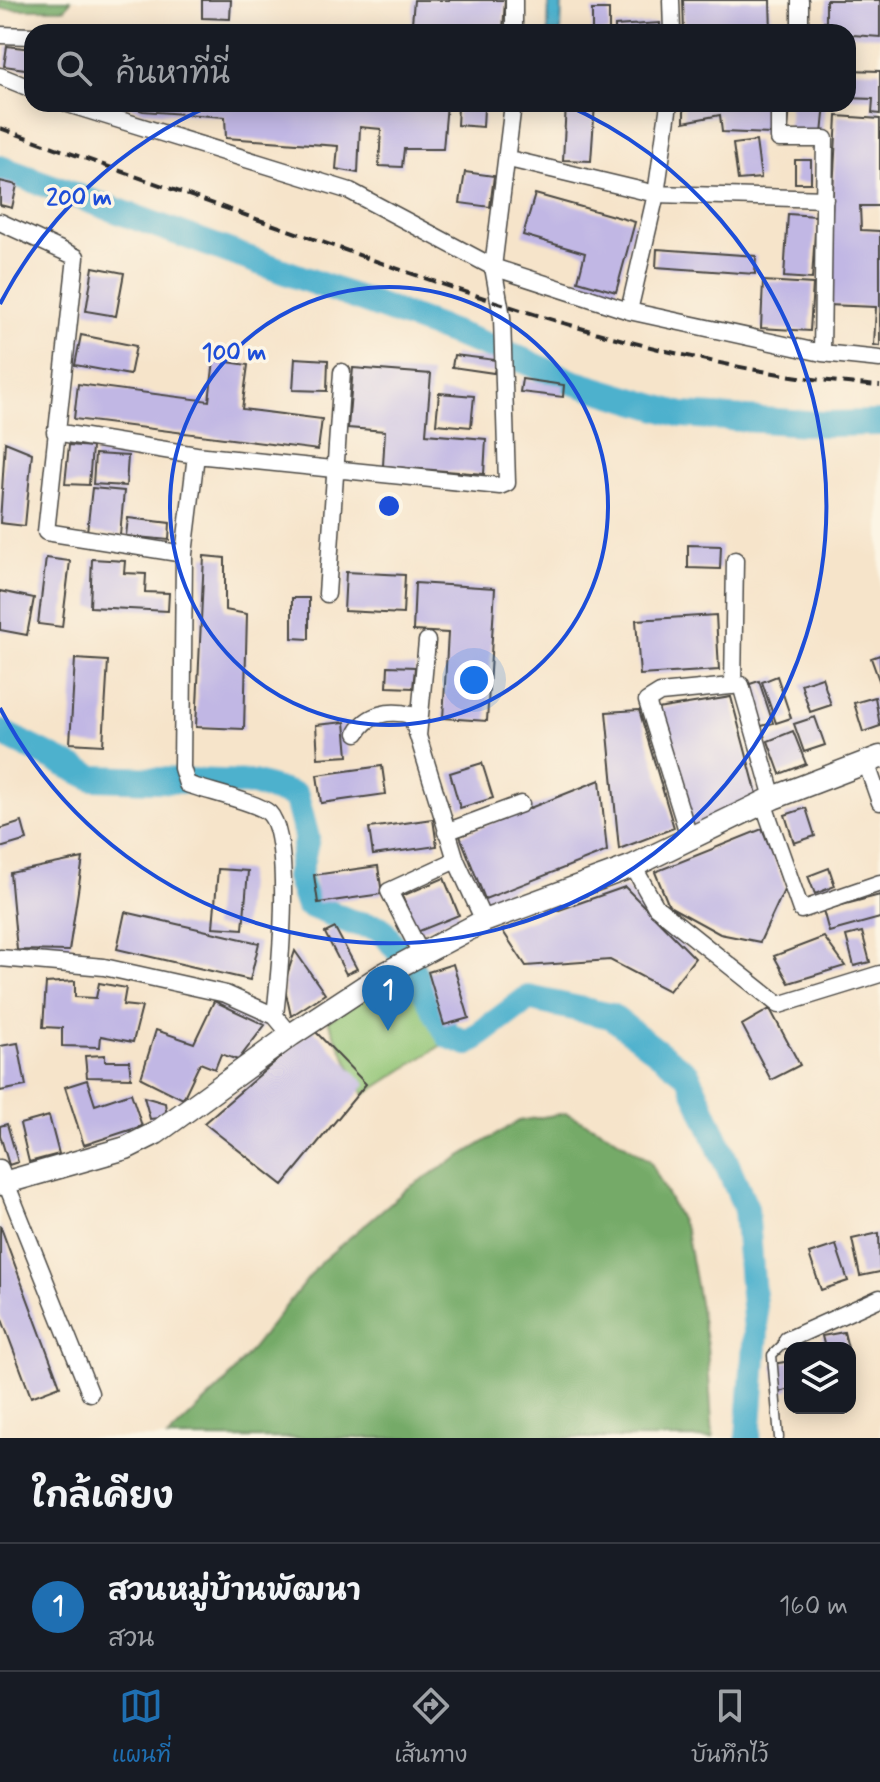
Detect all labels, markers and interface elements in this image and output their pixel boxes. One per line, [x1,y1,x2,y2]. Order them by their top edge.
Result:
search box [24,24,856,112]
icon: search [52,46,96,90]
text: ค้นหาที่นี่ [116,55,230,94]
text: 200 m [46,183,112,214]
text: 100 m [202,338,266,369]
centre of rings [375,492,403,520]
your location [454,660,494,700]
pin: 1 [362,965,414,1031]
map controls [784,1342,856,1414]
button: layers [784,1342,856,1414]
text: ใกล้เคียง [32,1475,174,1520]
text: สวนหมู่บ้านพัฒนา [108,1572,361,1611]
text: 1 [52,1590,64,1624]
text: 160 m [779,1590,848,1624]
text: สวน [108,1622,154,1656]
tab: แผนที่ [112,1684,171,1770]
tab: เส้นทาง [395,1684,467,1770]
tab: บันทึกไว้ [691,1684,768,1770]

